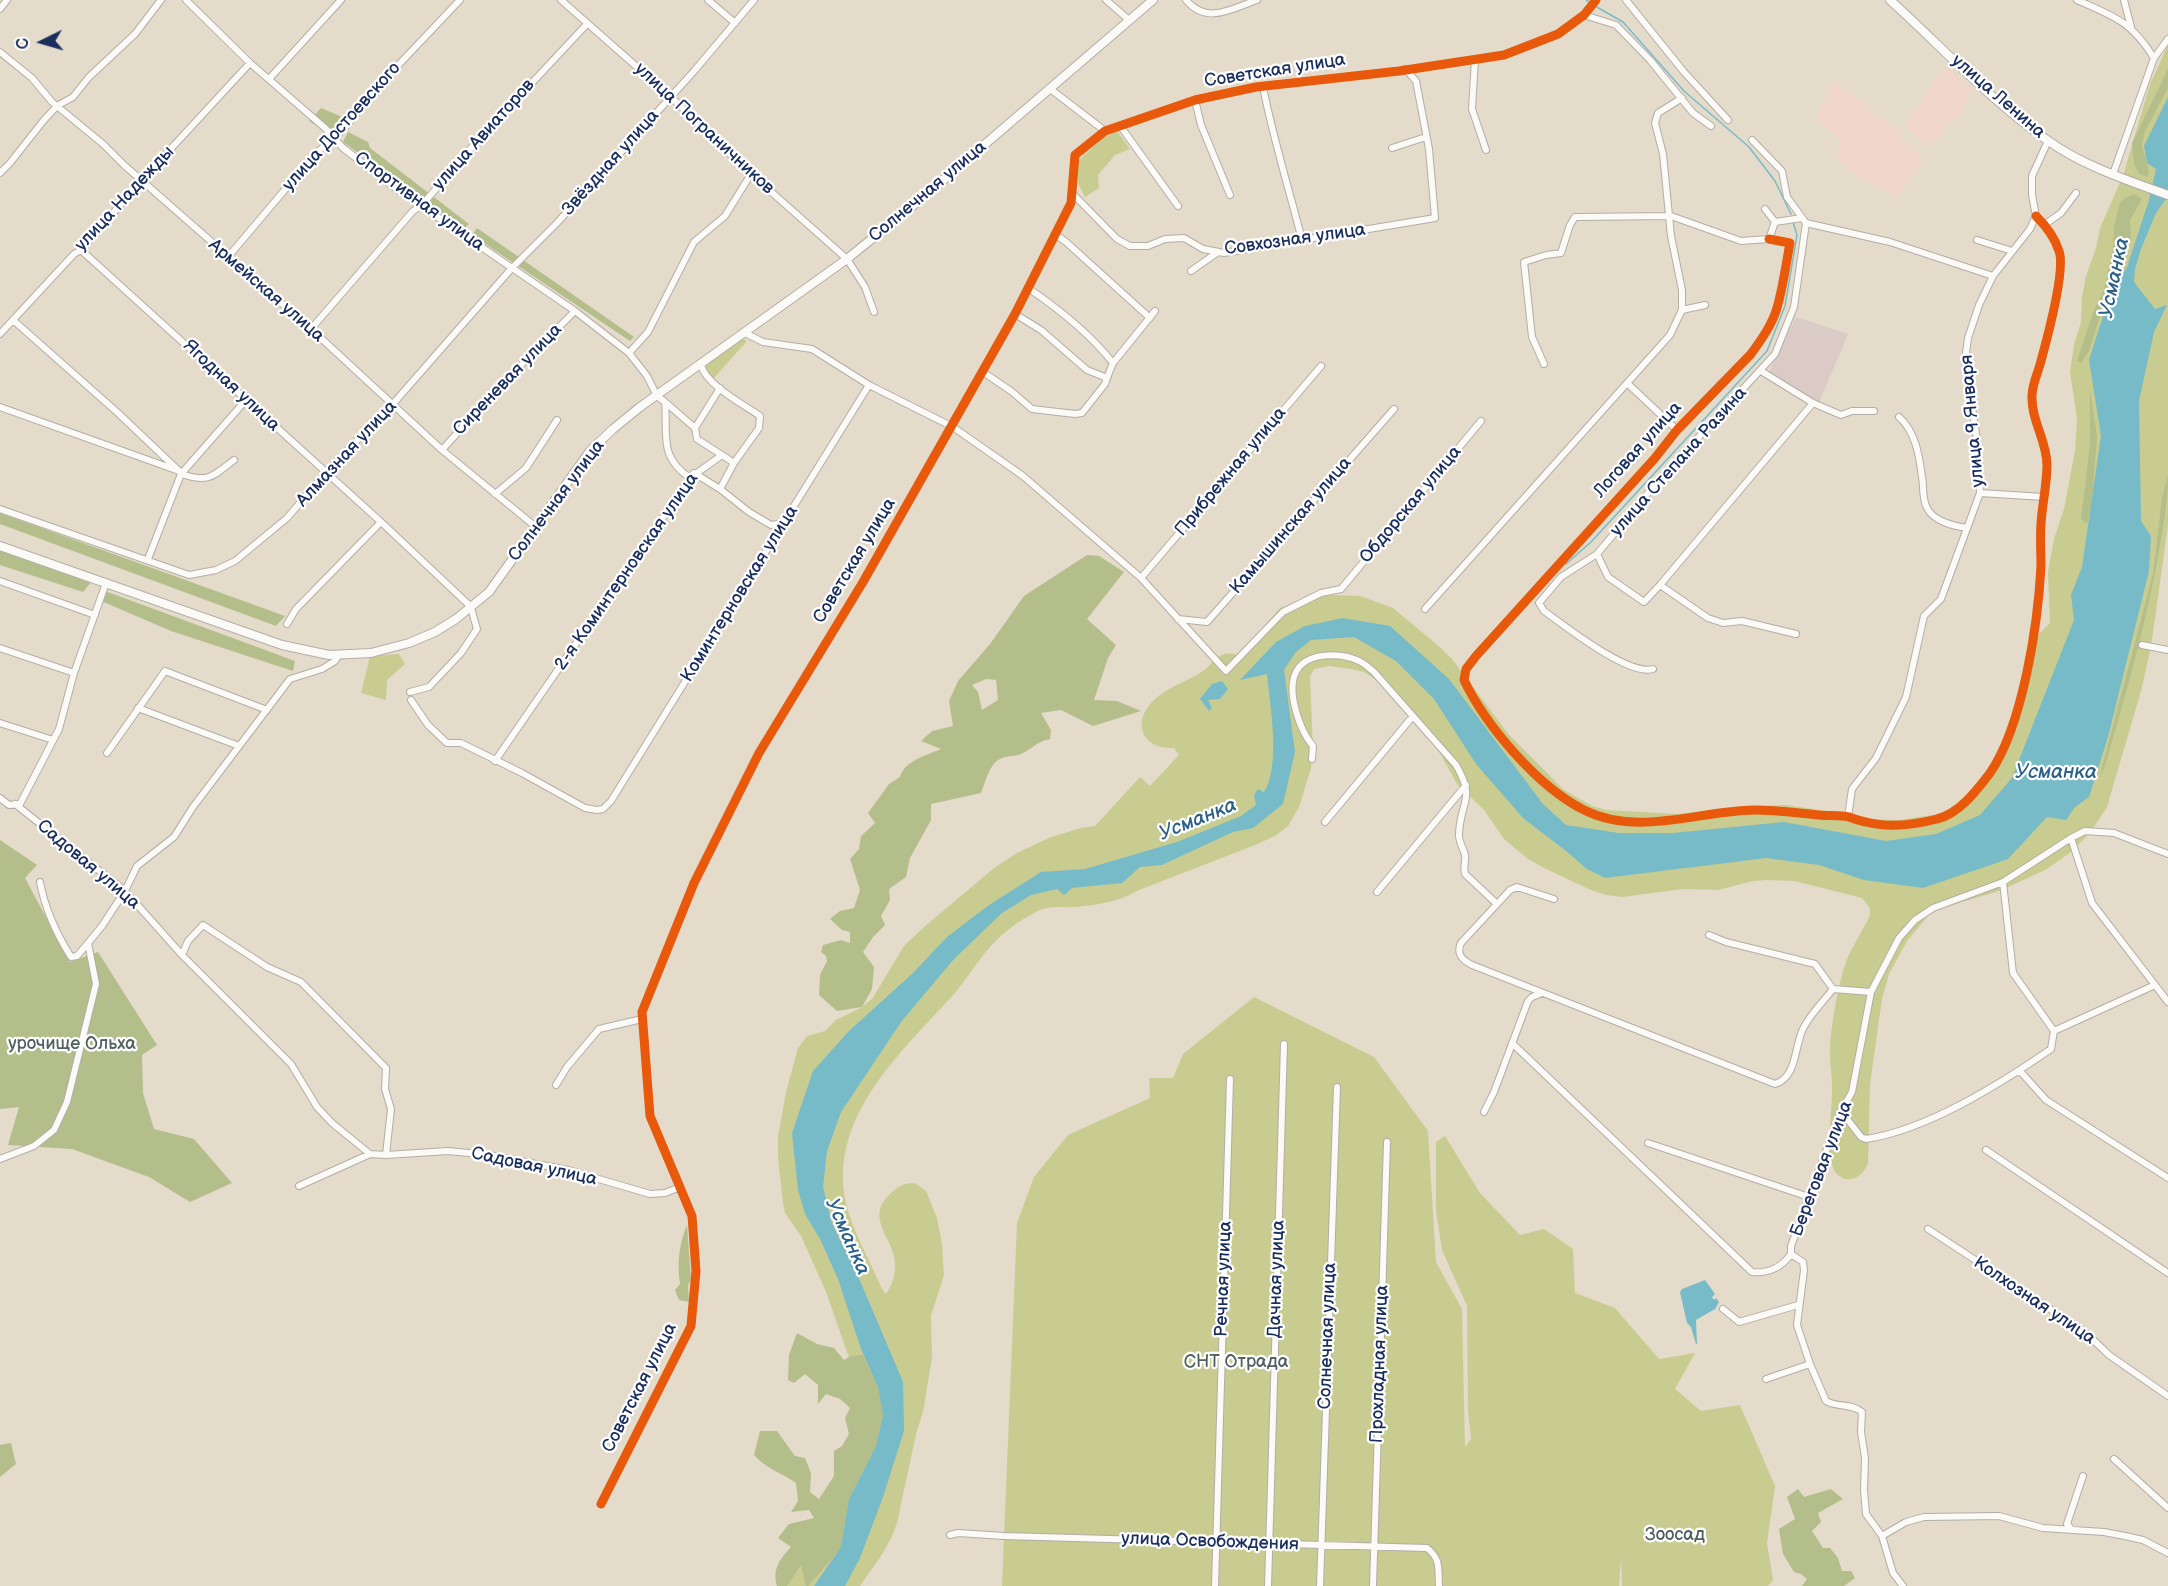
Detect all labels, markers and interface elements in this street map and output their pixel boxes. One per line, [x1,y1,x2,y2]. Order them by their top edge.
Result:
north arrow [12,12,72,72]
text: С [14,37,34,50]
street label: Советская улица [1203,49,1347,93]
street label: улица Ленина [1947,50,2049,144]
street label: улица Достоевского [278,58,406,196]
street label: улица Пограничников [630,59,778,199]
street label: улица Авиаторов [428,75,540,195]
street label: Звёздная улица [558,106,664,220]
street label: Солнечная улица [865,137,991,247]
street label: улица Надежды [71,142,179,256]
street label: Спортивная улица [350,148,488,256]
street label: Совхозная улица [1223,219,1367,261]
street label: Армейская улица [204,235,328,347]
water label: Усманка [2095,236,2135,320]
street label: Сиреневая улица [449,320,567,440]
street label: Ягодная улица [178,336,284,436]
street label: улица 9 Января [1956,354,1990,488]
street label: улица Степана Разина [1606,383,1752,541]
street label: Алмазная улица [292,396,402,512]
street label: Логовая улица [1589,398,1687,502]
street label: Прибрежная улица [1171,403,1291,541]
street label: Солнечная улица [504,436,610,566]
street label: Обдорская улица [1356,442,1466,568]
street label: Камышинская улица [1226,453,1356,599]
street label: 2-я Коминтерновская улица [550,469,704,675]
street label: Советская улица [809,494,901,628]
street label: Коминтерновская улица [677,502,803,686]
water label: Усманка [2015,761,2097,785]
water label: Усманка [1156,794,1240,846]
street label: Садовая улица [32,816,144,914]
park label: урочище Ольха [8,1033,136,1055]
street label: Береговая улица [1786,1098,1858,1240]
street label: Садовая улица [469,1143,599,1191]
water label: Усманка [819,1195,875,1279]
street label: Дачная улица [1264,1220,1290,1338]
street label: Речная улица [1211,1221,1237,1337]
street label: Колхозная улица [1969,1252,2099,1350]
street label: Солнечная улица [1315,1262,1341,1410]
street label: Прохладная улица [1366,1285,1394,1443]
street label: Советская улица [598,1320,682,1456]
park label: СНТ Отрада [1184,1351,1288,1373]
park label: Зоосад [1645,1524,1705,1546]
street label: улица Освобождения [1121,1528,1299,1556]

